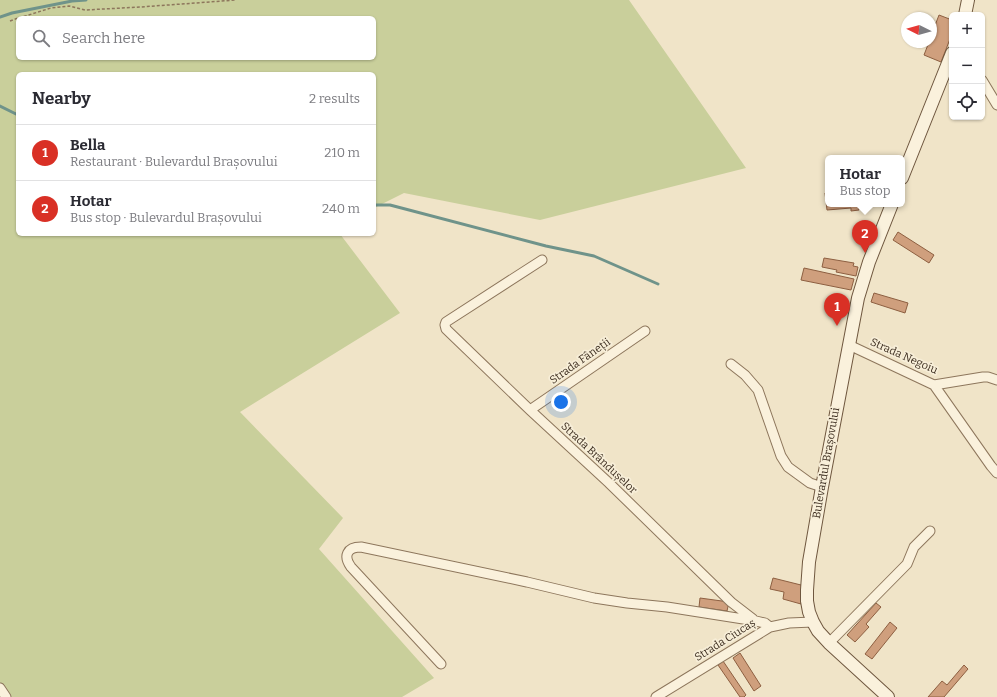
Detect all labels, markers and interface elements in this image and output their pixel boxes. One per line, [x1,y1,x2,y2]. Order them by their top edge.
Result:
north arrow [901,12,937,48]
map controls [949,12,985,120]
button: + [949,12,985,48]
search box [16,16,376,60]
icon: search [30,27,52,49]
text: Search here [62,29,145,47]
button: − [949,48,985,84]
button: locate [949,84,985,120]
text: Nearby [32,88,91,109]
text: 2 results [309,91,360,106]
text: Bella [70,136,105,154]
text: 1 [42,145,48,160]
text: 210 m [324,145,360,160]
text: Restaurant · Bulevardul Brașovului [70,154,278,169]
popup [825,155,905,207]
text: Hotar [839,165,881,183]
text: Bus stop [839,183,891,198]
text: Hotar [70,192,112,210]
text: 2 [41,201,49,216]
text: 240 m [322,201,360,216]
text: Bus stop · Bulevardul Brașovului [70,210,262,225]
pin: 2 [852,220,878,253]
pin: 1 [824,293,850,326]
street label: Strada Fâneții [547,335,613,387]
street label: Strada Negoiu [868,335,940,377]
your location [551,392,571,412]
street label: Bulevardul Brașovului [810,406,842,520]
street label: Strada Brândușelor [558,419,640,497]
street label: Strada Ciucaș [692,616,758,664]

